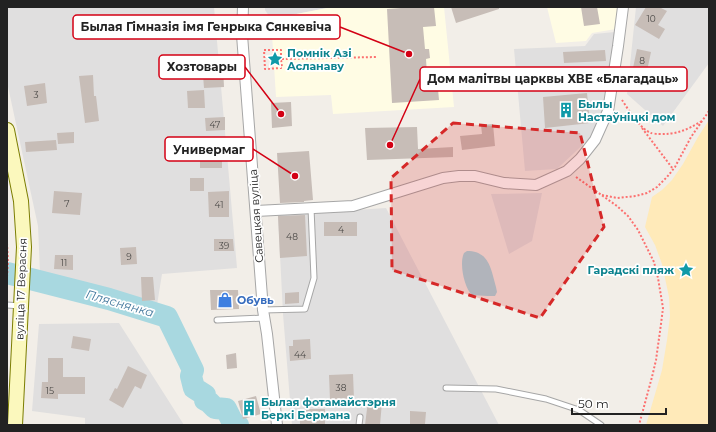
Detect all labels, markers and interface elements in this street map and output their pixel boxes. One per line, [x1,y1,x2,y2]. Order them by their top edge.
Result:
house number: 10 [646,13,656,24]
callout: Былая Гімназія імя Генрыка Сянкевіча [73,15,340,39]
text: Былая Гімназія імя Генрыка Сянкевіча [81,19,331,34]
place label: Помнік Азі Асланаву [287,46,352,73]
place icon: Помнік Азі Асланаву [266,50,284,68]
callout: Хозтовары [159,55,245,79]
house number: 8 [639,55,645,66]
text: Хозтовары [167,59,237,74]
callout: Дом малітвы царквы ХВЕ «Благадаць» [420,67,687,91]
text: Дом малітвы царквы ХВЕ «Благадаць» [427,71,679,86]
house number: 3 [33,89,39,100]
place label: Былы Настаўніцкі дом [578,97,676,124]
building icon: Былы Настаўніцкі дом [557,101,575,119]
house number: 47 [210,119,220,130]
callout: Универмаг [165,137,253,161]
text: Универмаг [173,142,246,157]
street label: Савецкая вуліца [246,169,266,263]
house number: 7 [64,198,70,209]
house number: 41 [215,199,223,210]
house number: 4 [338,224,344,235]
house number: 48 [286,231,298,242]
street label: вуліца 17 Верасня [12,238,30,340]
house number: 39 [219,240,230,251]
house number: 9 [126,251,132,262]
house number: 11 [61,257,67,268]
place icon: Гарадскі пляж [677,261,695,279]
place label: Гарадскі пляж [587,263,674,277]
water label: Пляснянка [84,286,156,320]
shop icon: Обувь [216,291,234,309]
place label: Обувь [237,293,274,307]
house number: 44 [294,349,306,360]
house number: 38 [336,382,347,393]
house number: 15 [46,385,54,396]
scale bar [572,390,666,416]
place label: Былая фотамайстэрня Беркі Бермана [261,395,396,422]
text: 50 m [578,396,609,411]
building icon: Былая фотамайстэрня Беркі Бермана [240,399,258,417]

